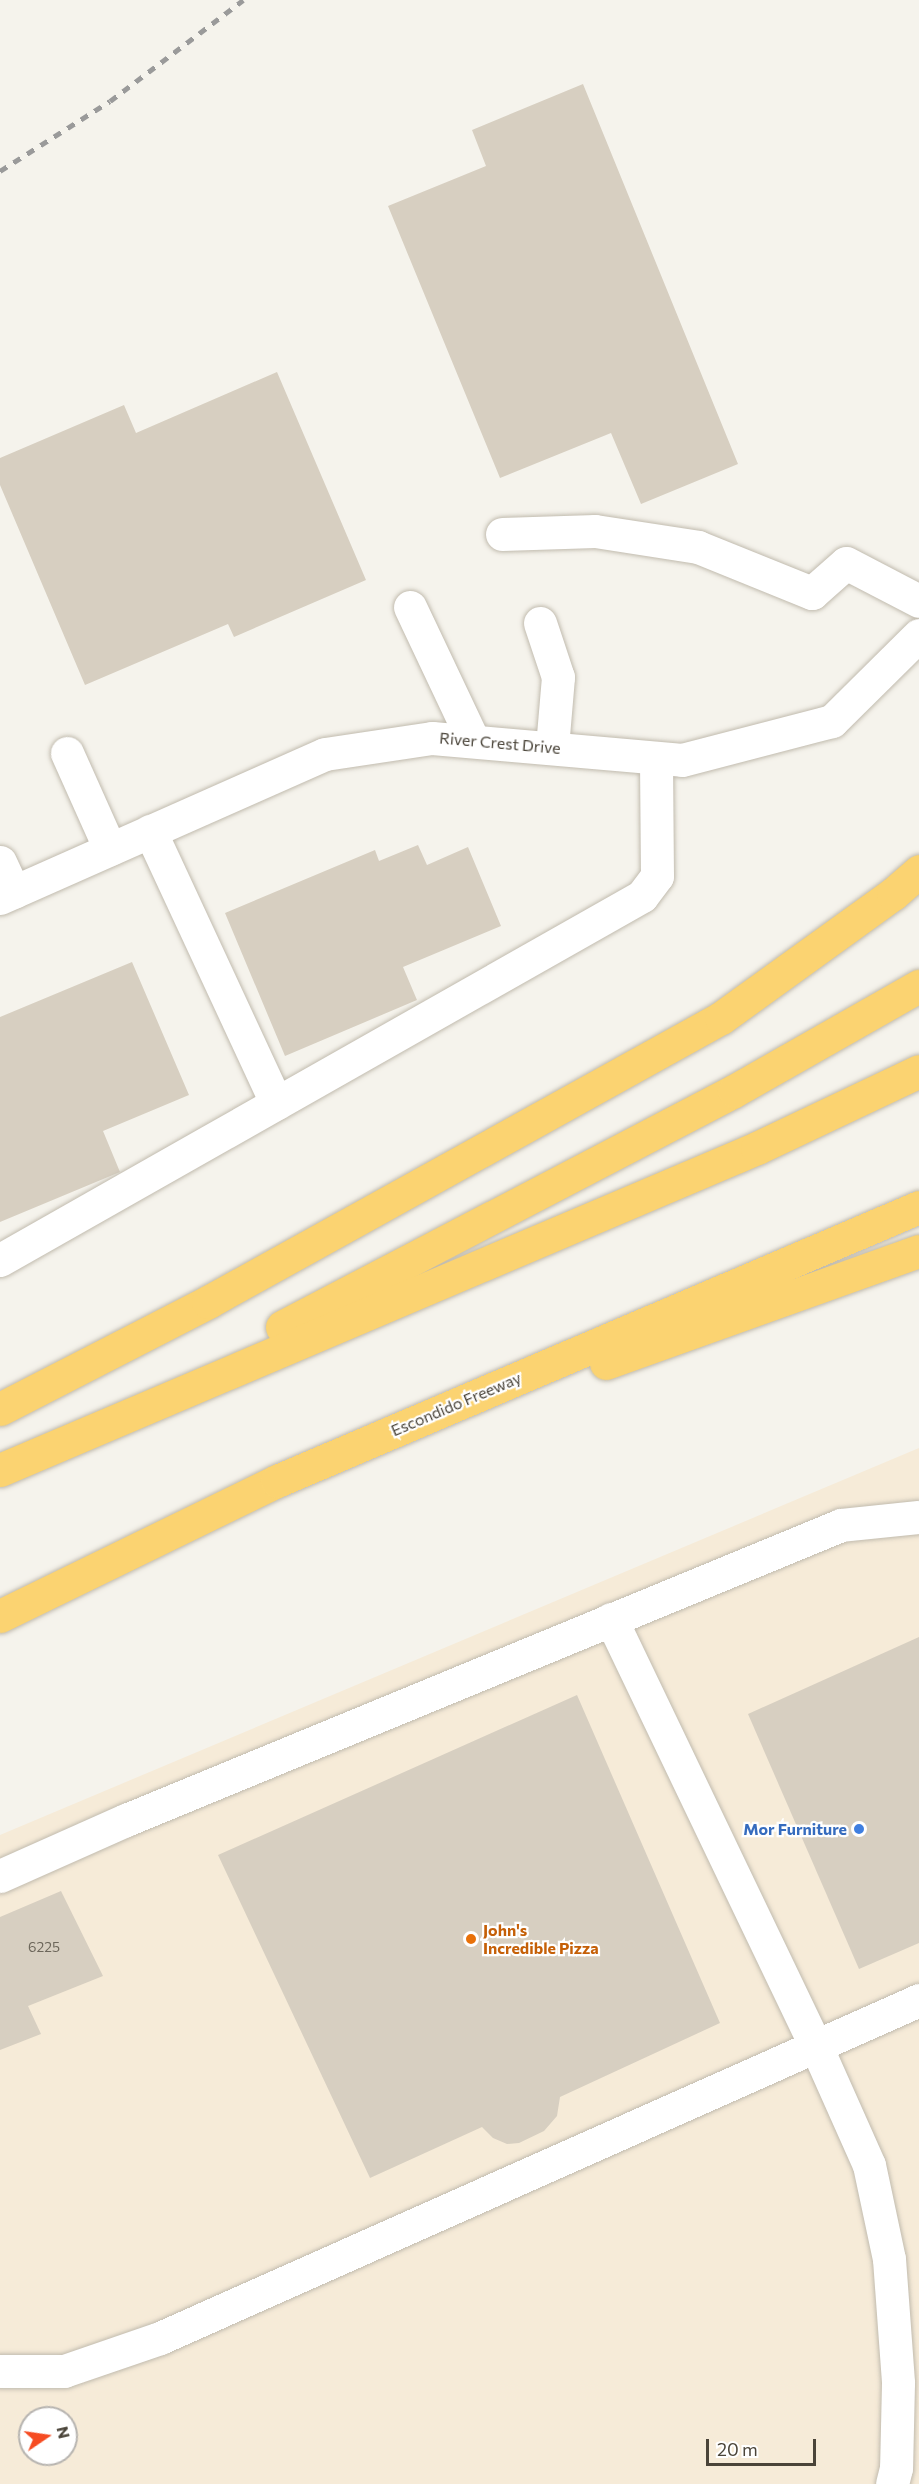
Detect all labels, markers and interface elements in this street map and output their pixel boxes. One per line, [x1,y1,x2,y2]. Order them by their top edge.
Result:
street label: River Crest Drive [439,728,561,758]
street label: Escondido Freeway [388,1368,524,1440]
place label: Mor Furniture [743,1819,847,1839]
marker: Mor Furniture [852,1822,866,1836]
place label: John's Incredible Pizza [483,1920,599,1958]
marker: John's Incredible Pizza [464,1932,478,1946]
house number: 6225 [28,1939,60,1955]
north arrow [18,2406,78,2466]
text: N [53,2424,75,2440]
scale bar [709,2427,818,2465]
text: 20 m [717,2438,758,2460]

